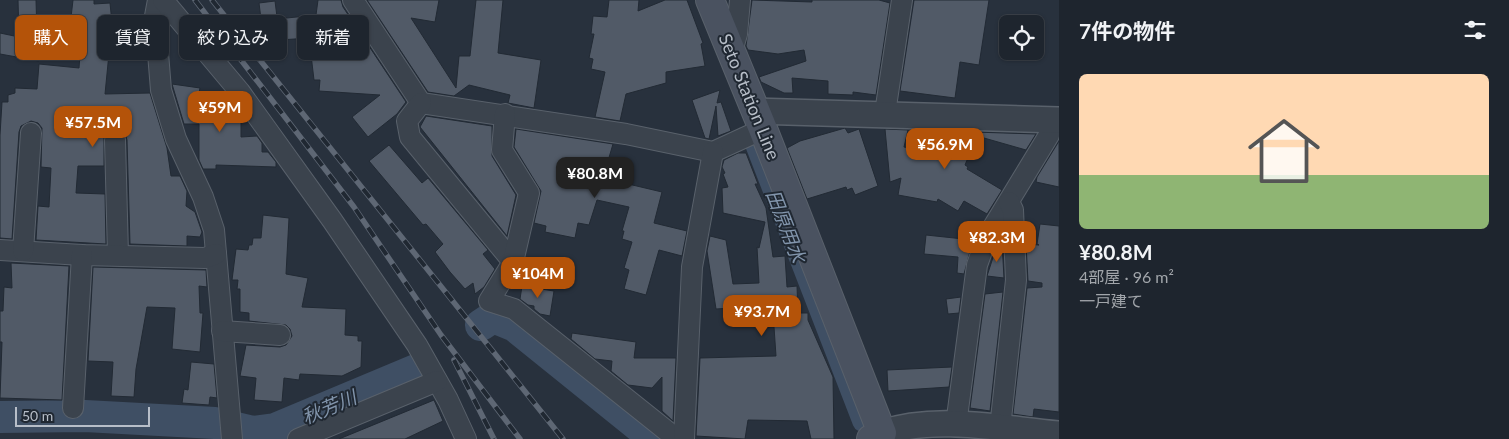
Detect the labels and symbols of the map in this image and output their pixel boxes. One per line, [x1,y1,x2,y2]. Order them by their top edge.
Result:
street label: Seto Station Line [715,30,785,163]
pin: ¥59M [190,90,250,133]
pin: ¥57.5M [52,106,134,148]
pin: ¥56.9M [904,128,986,170]
pin: ¥80.8M [554,156,636,199]
water label: 田原用水 [762,186,812,267]
pin: ¥82.3M [956,220,1038,263]
pin: ¥104M [503,256,573,299]
pin: ¥93.7M [721,294,803,337]
water label: 秋芳川 [298,384,361,428]
scale bar [15,404,150,427]

